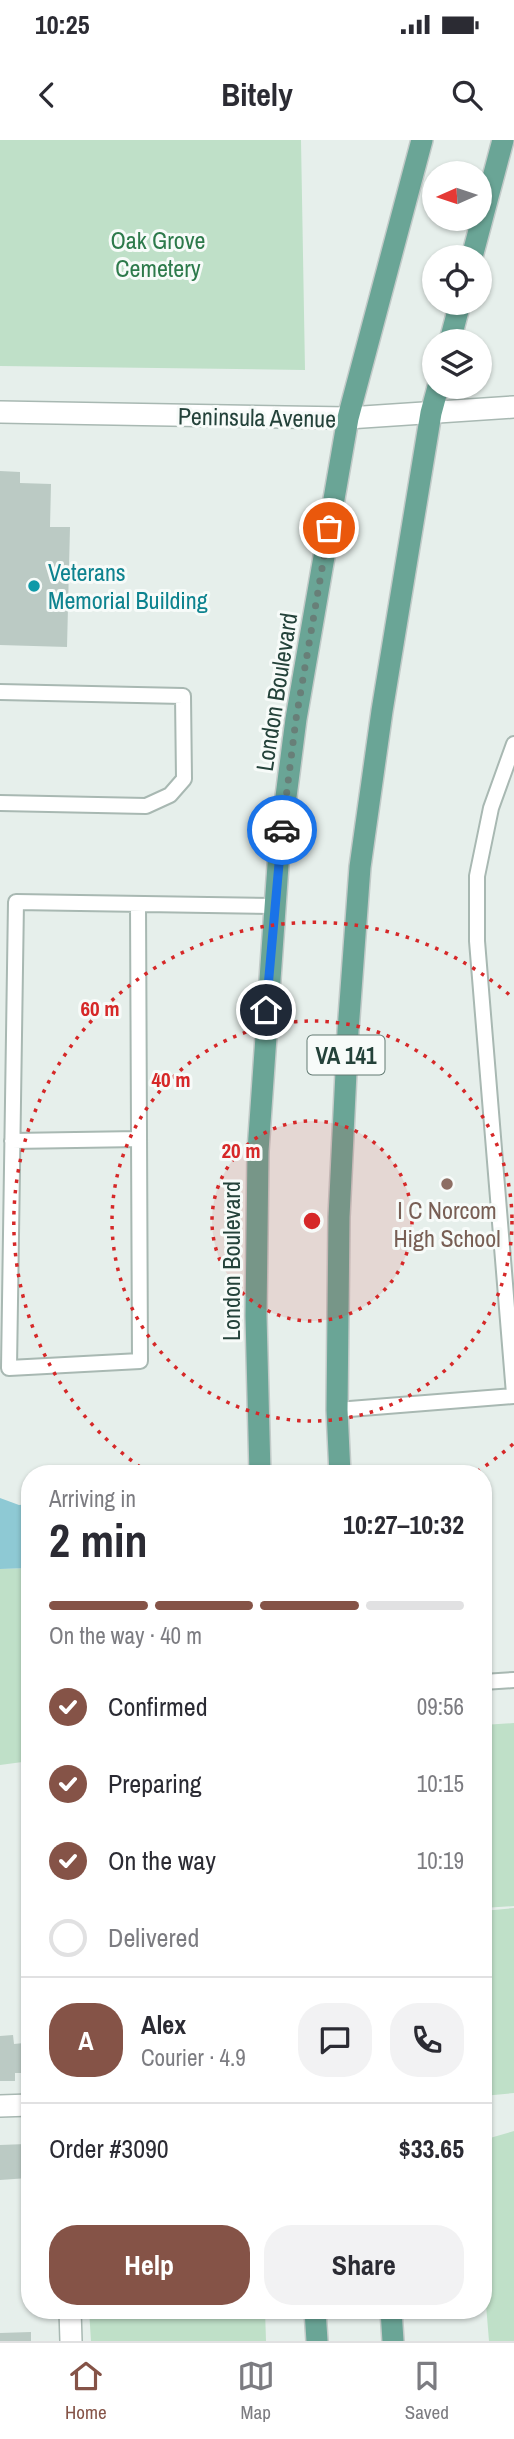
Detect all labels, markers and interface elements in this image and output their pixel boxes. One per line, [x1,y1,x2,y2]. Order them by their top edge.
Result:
text: 10:25 [35,7,90,42]
text: Bitely [221,73,293,116]
icon: back [28,76,66,114]
icon: search [448,76,486,114]
north arrow [422,161,492,231]
map controls [422,161,492,399]
park label: Oak Grove Cemetery [110,224,206,284]
button: locate [422,245,492,315]
button: layers [422,329,492,399]
street label: Peninsula Avenue [178,400,336,434]
pin [299,498,359,558]
icon: bag [310,509,348,547]
place label: Veterans Memorial Building [48,556,208,616]
marker: Veterans Memorial Building [26,578,42,594]
street label: London Boulevard [248,611,304,773]
courier [247,795,317,865]
icon: car [263,811,301,849]
pin [236,980,296,1040]
icon: home [247,991,285,1029]
text: 60 m [80,994,120,1023]
road number: VA 141 [308,1036,384,1074]
text: 40 m [151,1065,191,1094]
text: 20 m [221,1136,261,1165]
marker: I C Norcom High School [439,1176,455,1192]
street label: London Boulevard [215,1181,247,1341]
place label: I C Norcom High School [393,1194,501,1254]
centre of rings [300,1209,324,1233]
text: Arriving in [49,1483,136,1514]
text: 10:27–10:32 [343,1507,464,1542]
text: 2 min [49,1509,148,1571]
text: On the way · 40 m [49,1620,202,1651]
icon: check [49,1688,87,1726]
text: Confirmed [108,1689,208,1724]
text: 09:56 [417,1691,464,1722]
icon: check [49,1765,87,1803]
text: Preparing [108,1766,202,1801]
text: 10:15 [417,1768,464,1799]
icon: check [49,1842,87,1880]
text: On the way [108,1843,216,1878]
text: 10:19 [417,1845,464,1876]
text: Delivered [108,1920,199,1955]
button: chat [298,2003,372,2077]
button: phone [390,2003,464,2077]
text: Alex [141,2007,186,2042]
text: A [78,2023,94,2058]
text: Courier · 4.9 [141,2042,246,2073]
text: Order #3090 [49,2131,169,2166]
text: $33.65 [399,2131,464,2166]
button: Help [49,2225,250,2305]
button: Share [264,2225,464,2305]
tab: Home [65,2357,107,2425]
tab: Map [237,2357,275,2425]
tab: Saved [405,2357,449,2425]

